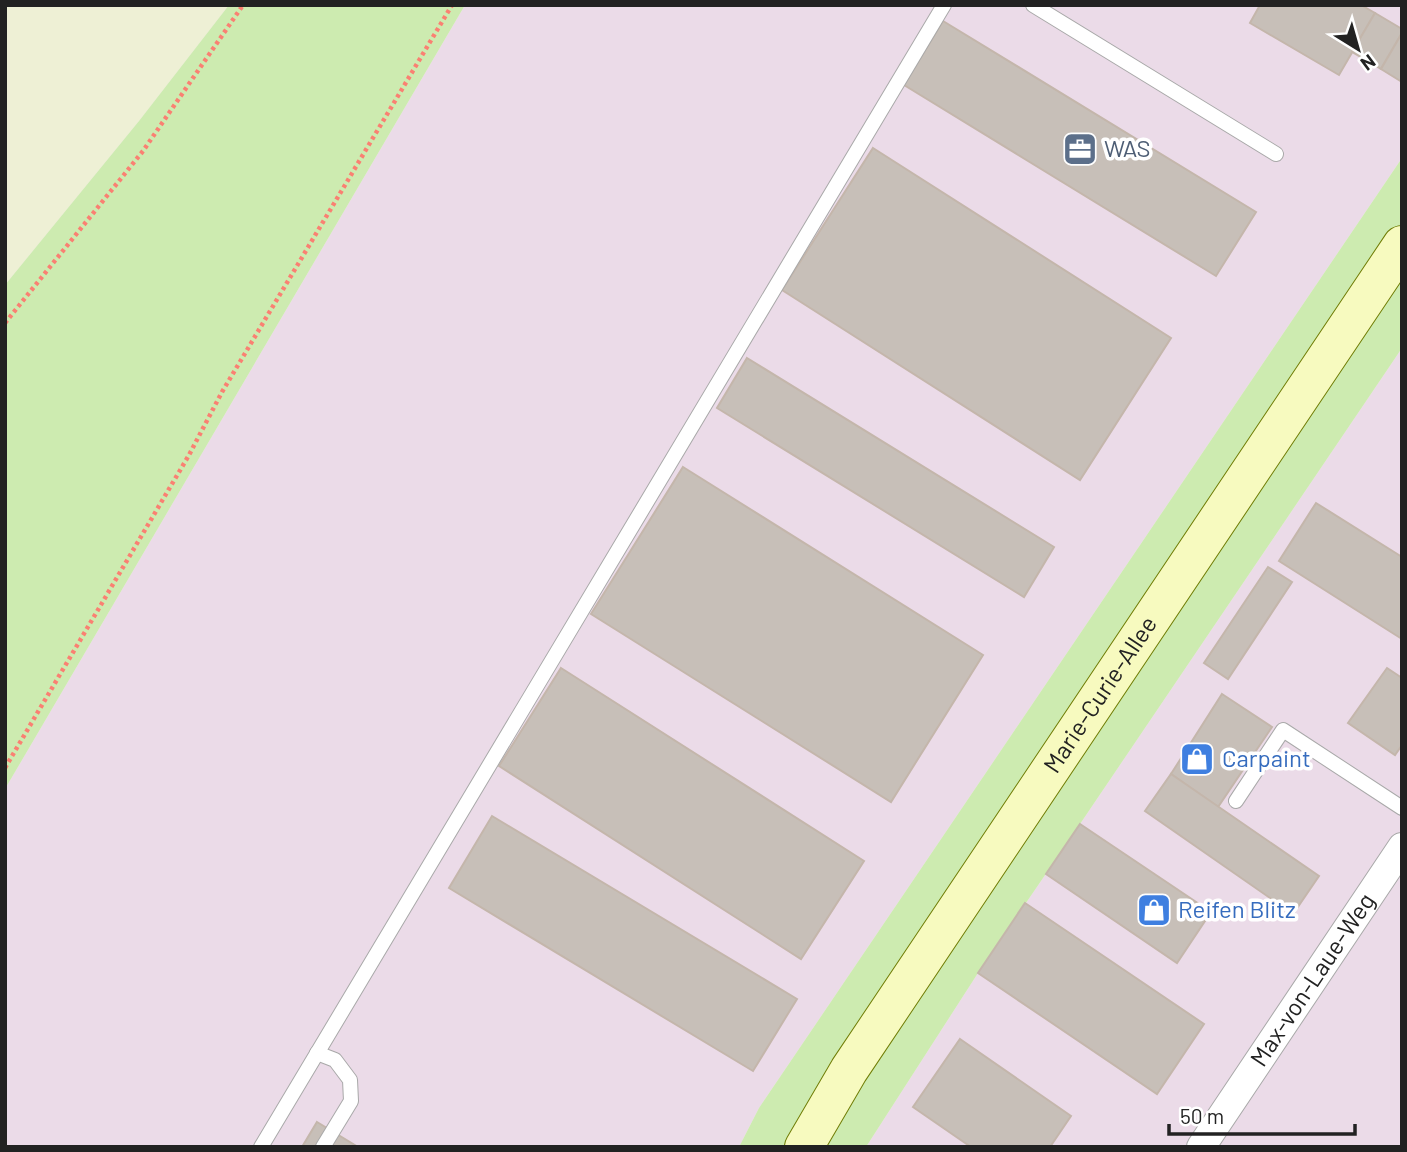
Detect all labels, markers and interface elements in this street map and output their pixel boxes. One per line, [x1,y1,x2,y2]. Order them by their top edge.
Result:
north arrow [1323,14,1393,84]
text: N [1357,50,1381,76]
office icon: WAS [1061,130,1099,168]
place label: WAS [1104,133,1151,162]
street label: Marie-Curie-Allee [1036,610,1162,778]
shop icon: Carpaint [1178,740,1216,778]
place label: Carpaint [1222,743,1311,772]
street label: Max-von-Laue-Weg [1243,887,1380,1071]
shop icon: Reifen Blitz [1135,891,1173,929]
place label: Reifen Blitz [1178,894,1296,923]
scale bar [1169,1092,1354,1136]
text: 50 m [1180,1103,1224,1128]

